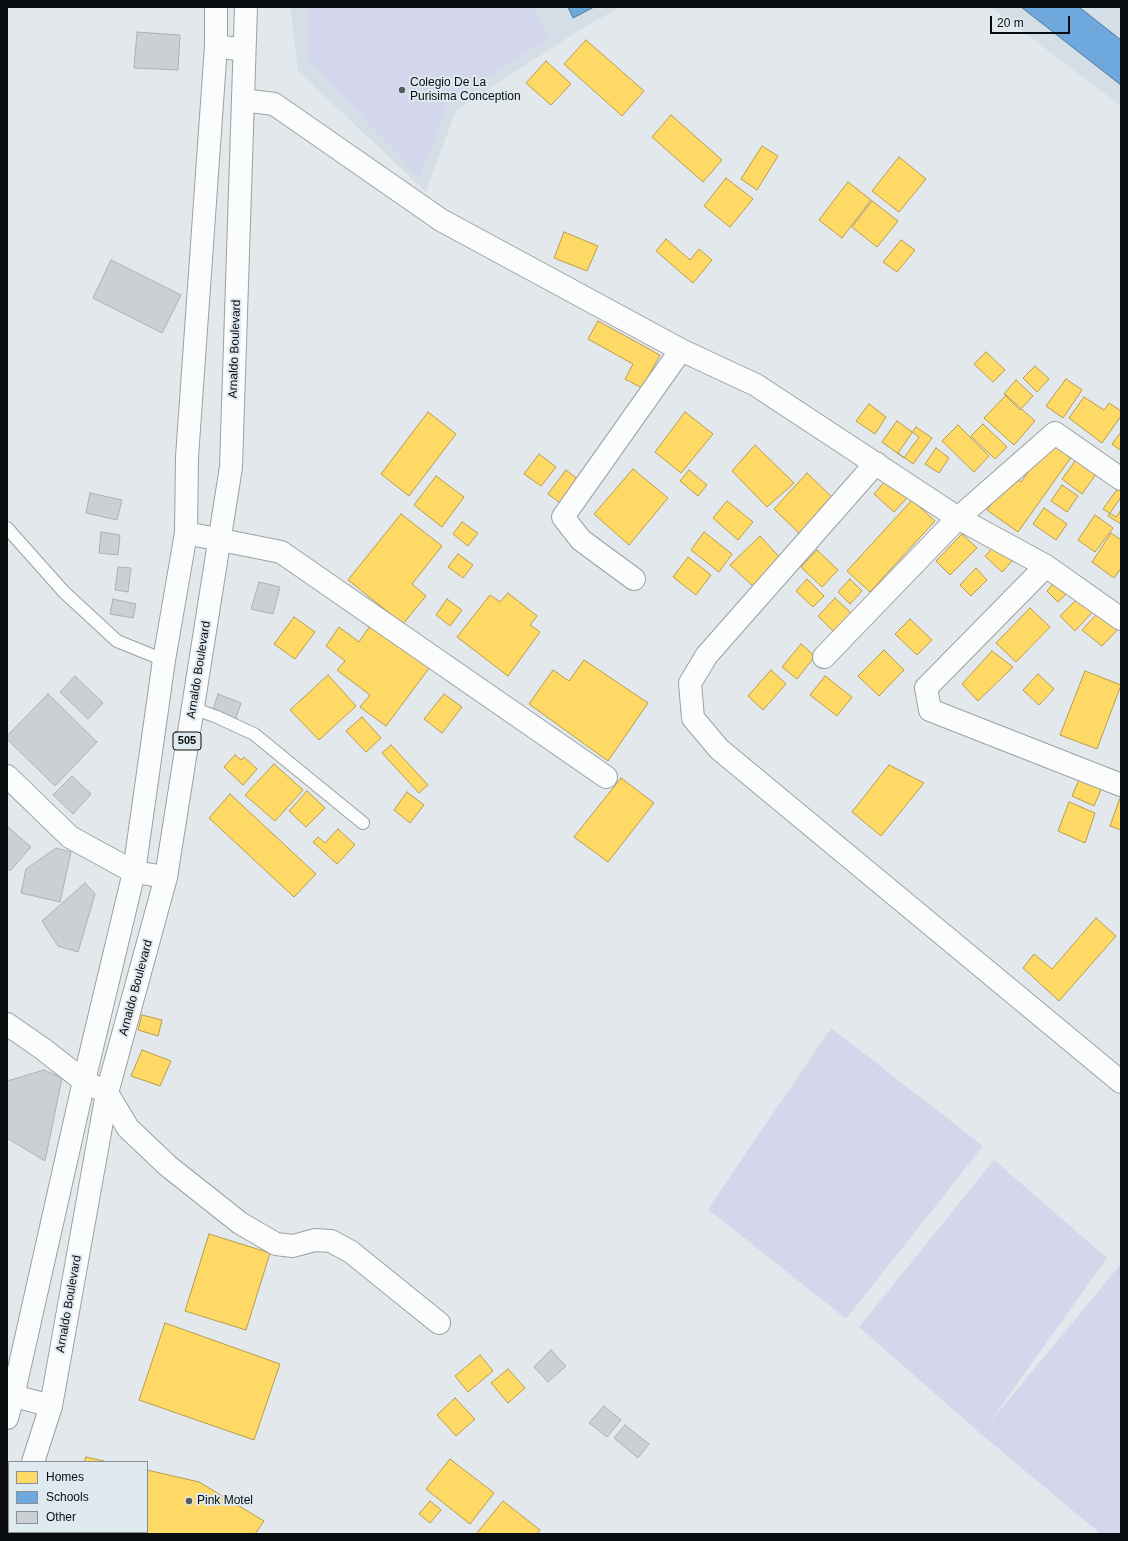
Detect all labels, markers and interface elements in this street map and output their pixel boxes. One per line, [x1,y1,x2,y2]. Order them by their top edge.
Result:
scale bar [992,8,1072,34]
text: 20 m [997,16,1024,30]
place label: Colegio De La Purisima Conception [410,76,521,104]
marker: Colegio De La Purisima Conception [397,85,407,95]
street label: Arnaldo Boulevard [226,299,244,399]
street label: Arnaldo Boulevard [184,620,214,720]
road number: 505 [173,732,201,750]
street label: Arnaldo Boulevard [116,938,156,1038]
street label: Arnaldo Boulevard [53,1254,85,1354]
legend [8,1461,148,1533]
text: Homes [46,1470,84,1484]
text: Schools [46,1490,89,1504]
place label: Pink Motel [197,1494,253,1508]
marker: Pink Motel [184,1496,194,1506]
text: Other [46,1510,76,1524]

